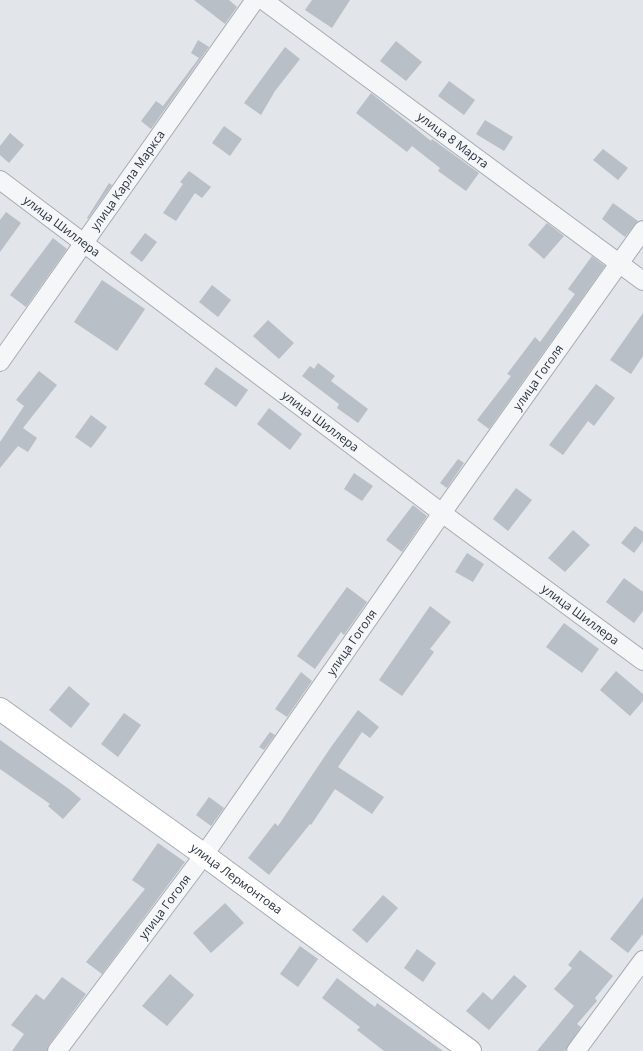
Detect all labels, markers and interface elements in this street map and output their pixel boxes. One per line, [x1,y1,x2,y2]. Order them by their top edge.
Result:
street label: улица 8 Марта [414,108,492,172]
street label: улица Карла Маркса [86,127,169,234]
street label: улица Шиллера [20,191,104,261]
street label: улица Гоголя [509,341,567,414]
street label: улица Шиллера [279,386,363,455]
street label: улица Шиллера [538,580,623,649]
street label: улица Гоголя [322,606,381,679]
street label: улица Лермонтова [187,839,286,918]
street label: улица Гоголя [135,871,195,943]

